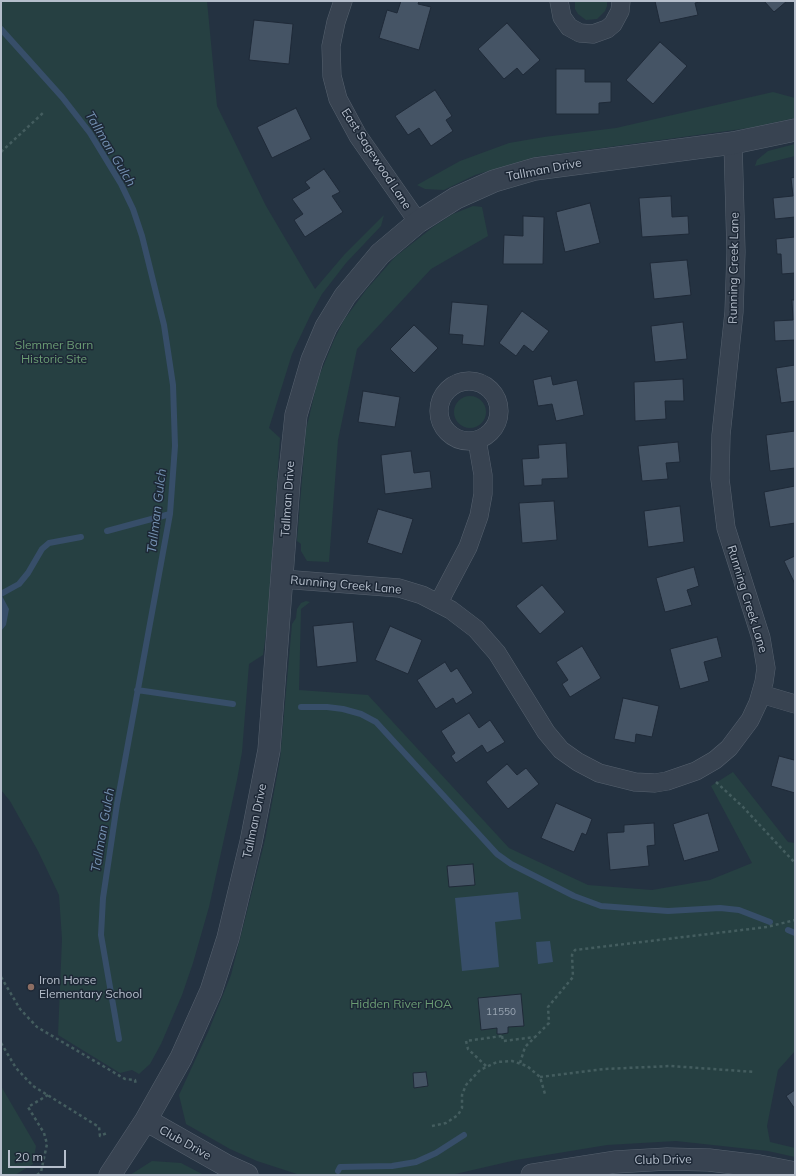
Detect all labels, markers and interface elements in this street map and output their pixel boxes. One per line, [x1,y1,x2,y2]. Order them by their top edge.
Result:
street label: East Sagewood Lane [338,106,414,212]
water label: Tallman Gulch [81,108,139,190]
street label: Tallman Drive [505,156,583,184]
street label: Running Creek Lane [726,212,742,324]
park label: Slemmer Barn Historic Site [15,338,93,366]
street label: Tallman Drive [278,461,298,537]
water label: Tallman Gulch [144,468,170,554]
street label: Running Creek Lane [724,543,770,655]
street label: Running Creek Lane [290,573,402,597]
street label: Tallman Drive [240,782,270,860]
water label: Tallman Gulch [88,787,118,873]
place label: Iron Horse Elementary School [39,973,142,1001]
marker: Iron Horse Elementary School [26,982,36,992]
park label: Hidden River HOA [350,997,452,1011]
house number: 11550 [486,1006,516,1018]
street label: Club Drive [156,1123,214,1163]
scale bar [10,1142,68,1168]
text: 20 m [15,1149,43,1164]
street label: Club Drive [634,1152,692,1168]

